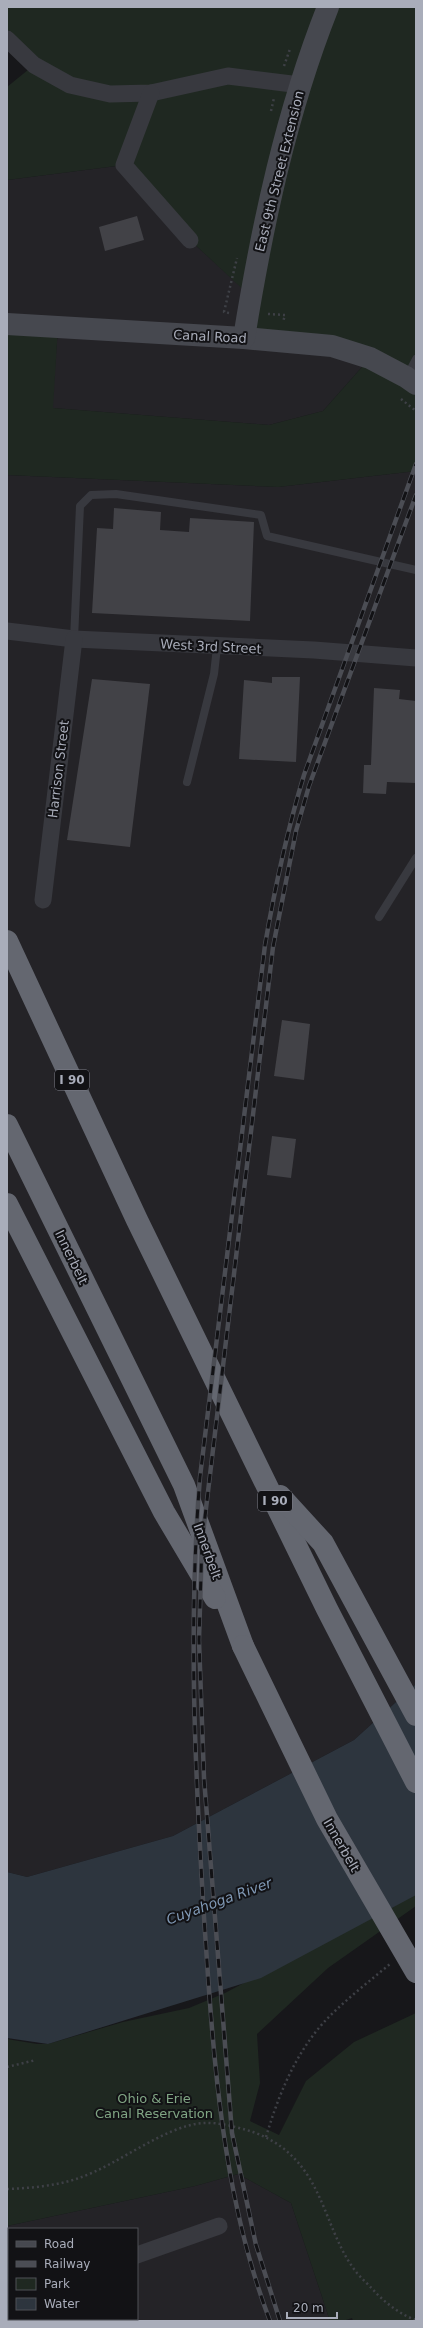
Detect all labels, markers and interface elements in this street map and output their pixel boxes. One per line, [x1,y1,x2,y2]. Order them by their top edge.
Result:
street label: East 9th Street Extension [252,89,307,253]
street label: Canal Road [173,327,247,346]
street label: West 3rd Street [160,636,262,657]
street label: Harrison Street [45,719,72,819]
road number: I 90 [55,1070,89,1090]
street label: Innerbelt [52,1228,91,1287]
road number: I 90 [258,1491,292,1511]
street label: Innerbelt [190,1521,225,1581]
street label: Innerbelt [320,1816,363,1874]
water label: Cuyahoga River [164,1874,275,1928]
park label: Ohio & Erie Canal Reservation [95,2091,213,2121]
legend [8,2228,138,2320]
text: Road [44,2237,74,2251]
text: Railway [44,2257,90,2271]
text: Park [44,2277,70,2291]
scale bar [287,2294,337,2320]
text: Water [44,2297,80,2311]
text: 20 m [293,2301,324,2315]

